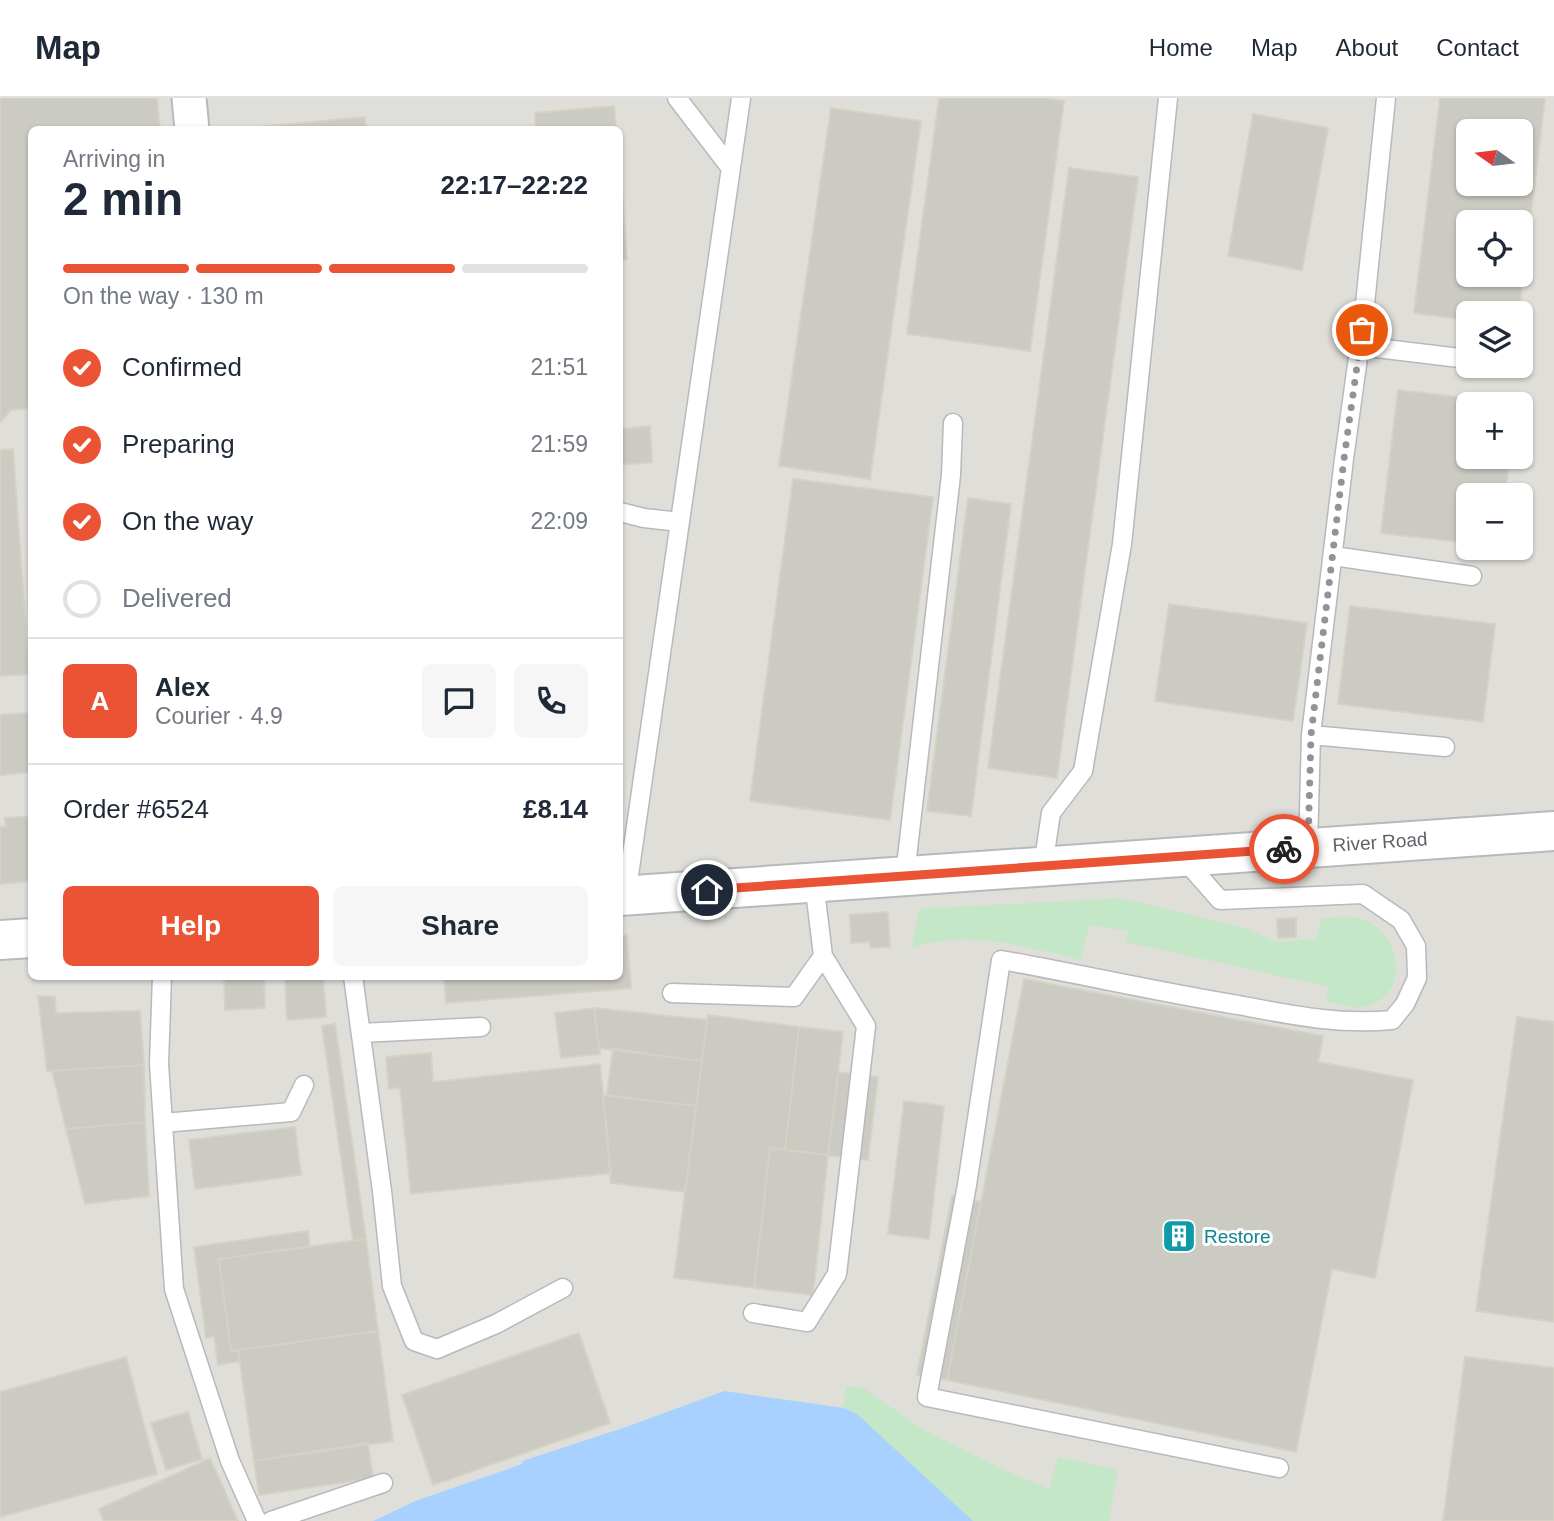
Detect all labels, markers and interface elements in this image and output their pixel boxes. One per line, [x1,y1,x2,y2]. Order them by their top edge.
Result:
text: Map [35,29,101,66]
text: Home [1149,34,1213,61]
text: Map [1251,34,1298,61]
text: About [1336,34,1398,61]
text: Contact [1436,34,1519,61]
north arrow [1456,119,1533,196]
map controls [1456,119,1533,560]
text: Arriving in [63,146,165,172]
text: 22:17–22:22 [441,170,588,200]
text: 2 min [63,173,183,225]
button: locate [1456,210,1533,287]
text: On the way · 130 m [63,283,264,309]
pin [1332,300,1392,360]
button: layers [1456,301,1533,378]
icon: bag [1343,311,1381,349]
icon: check [63,349,101,387]
text: Confirmed [122,352,242,382]
text: 21:51 [530,354,588,380]
button: + [1456,392,1533,469]
icon: check [63,426,101,464]
text: Preparing [122,429,235,459]
text: 21:59 [530,431,588,457]
button: − [1456,483,1533,560]
icon: check [63,503,101,541]
text: On the way [122,506,254,536]
text: 22:09 [530,508,588,534]
text: Delivered [122,583,232,613]
button: chat [422,664,496,738]
button: phone [514,664,588,738]
text: Alex [155,672,210,702]
text: A [91,686,109,716]
text: Courier · 4.9 [155,703,283,729]
text: Order #6524 [63,794,209,824]
text: £8.14 [523,794,588,824]
courier [1249,814,1319,884]
street label: River Road [1332,828,1428,856]
icon: bike [1265,830,1303,868]
pin [677,860,737,920]
icon: home [688,871,726,909]
button: Help [63,886,319,966]
button: Share [333,886,588,966]
building icon: Restore [1160,1217,1198,1255]
place label: Restore [1204,1226,1271,1247]

